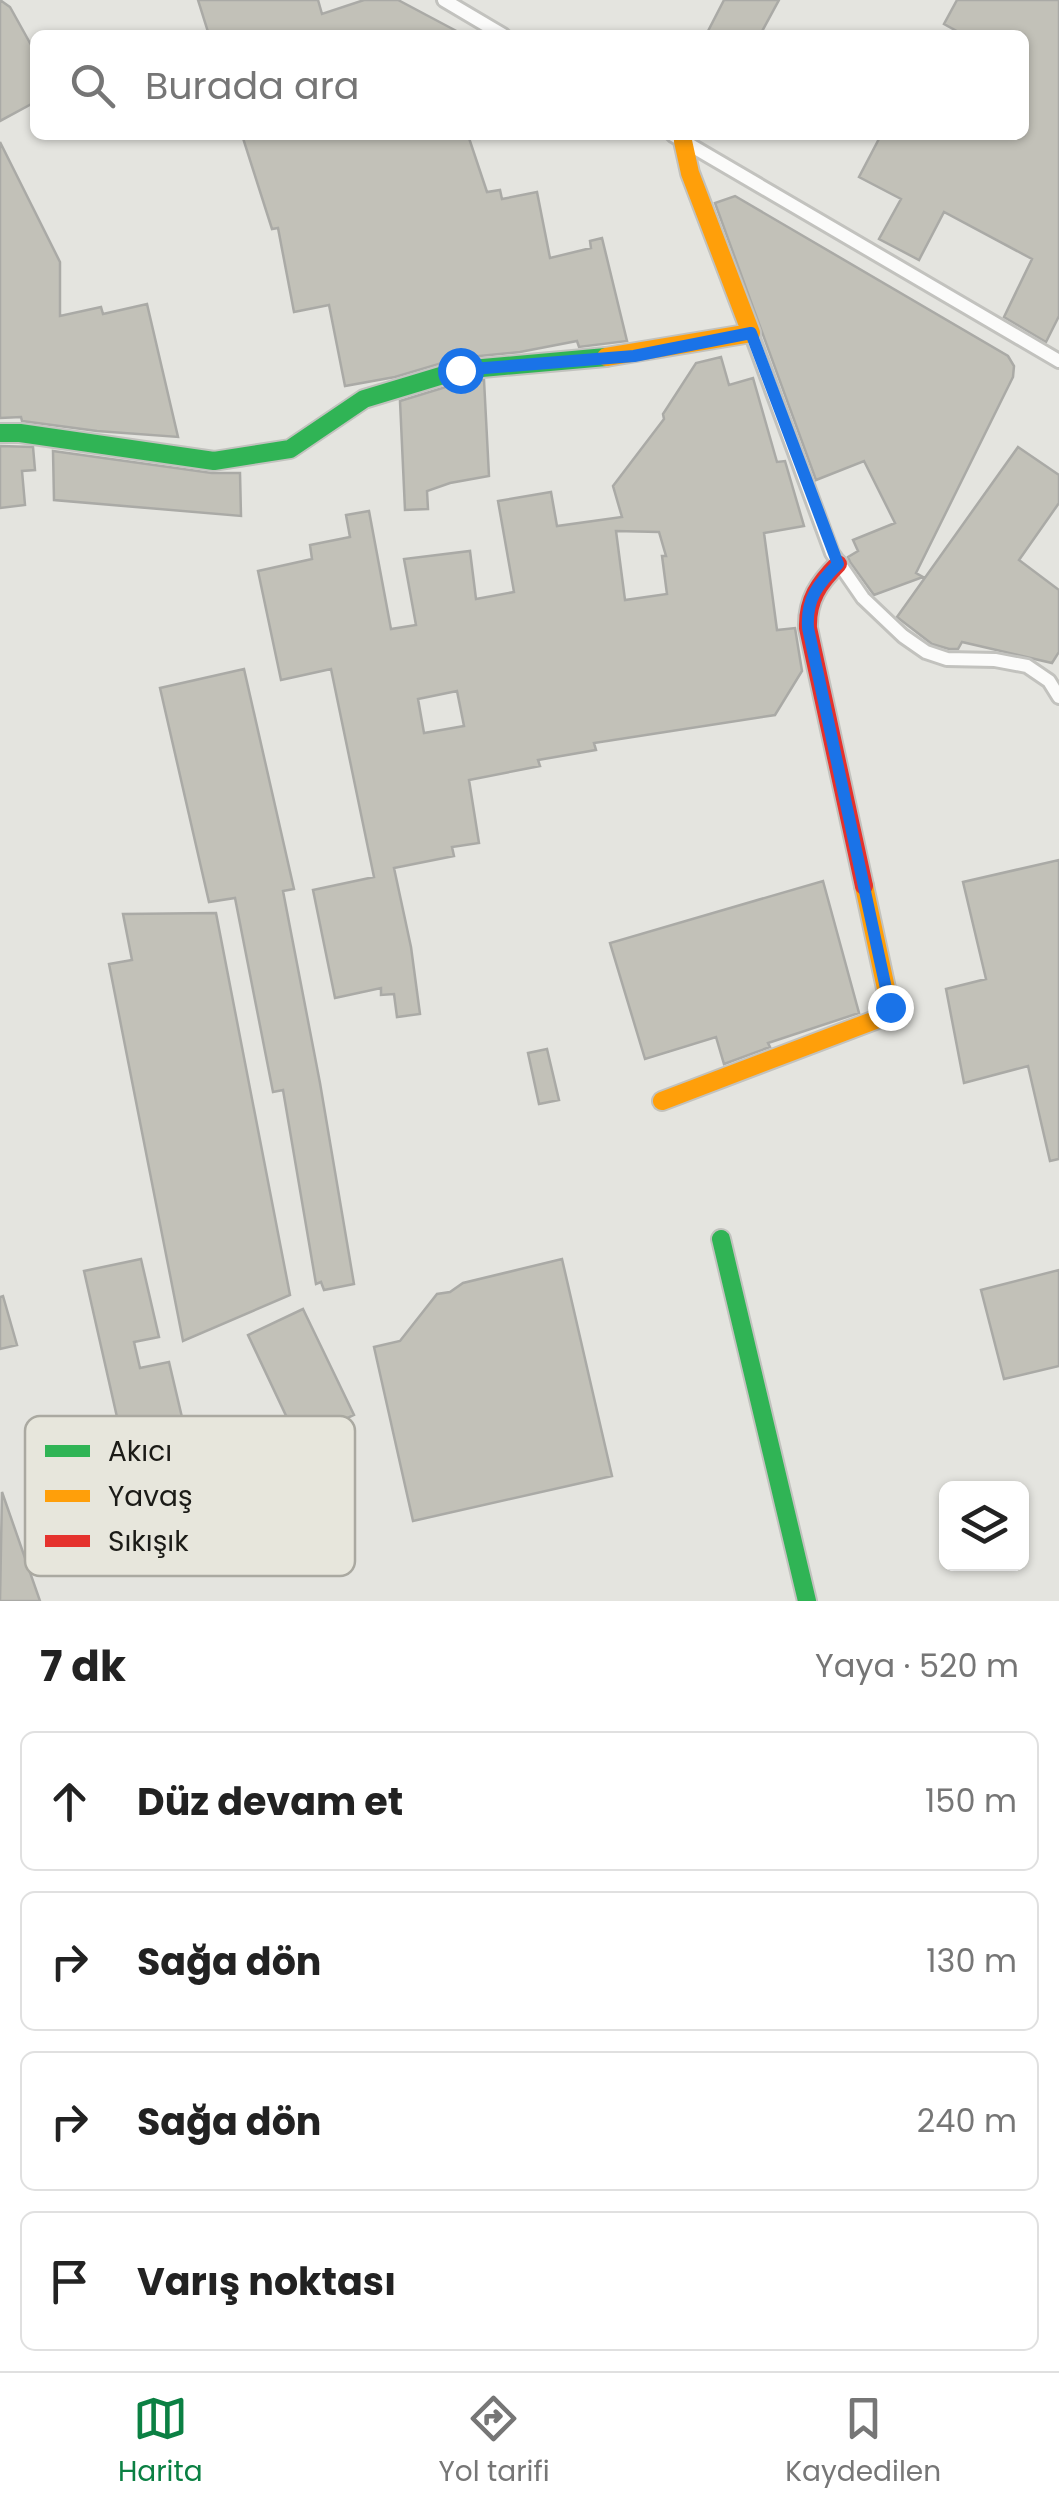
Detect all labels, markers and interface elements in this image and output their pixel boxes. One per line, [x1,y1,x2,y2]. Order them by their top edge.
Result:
search box [30,30,1029,140]
icon: search [65,58,120,113]
text: Burada ara [145,59,360,112]
route start [438,348,484,394]
route end [868,985,914,1031]
legend [25,1416,355,1576]
text: Akıcı [108,1432,172,1471]
text: Yavaş [108,1477,193,1516]
map controls [939,1481,1029,1571]
button: layers [939,1481,1029,1571]
text: Sıkışık [108,1522,189,1561]
text: 7 dk [40,1637,126,1696]
text: Yaya · 520 m [815,1643,1019,1688]
icon: ahead [42,1774,97,1829]
text: Düz devam et [137,1775,403,1828]
text: 150 m [925,1778,1017,1823]
icon: right [42,1934,97,1989]
text: Sağa dön [137,1935,321,1988]
text: 130 m [926,1938,1017,1983]
icon: right [42,2094,97,2149]
text: Sağa dön [137,2095,321,2148]
text: 240 m [917,2098,1017,2143]
icon: arrive [42,2254,97,2309]
text: Varış noktası [137,2255,396,2308]
tab: Harita [118,2391,203,2493]
tab: Yol tarifi [438,2391,550,2493]
tab: Kaydedilen [785,2391,941,2493]

